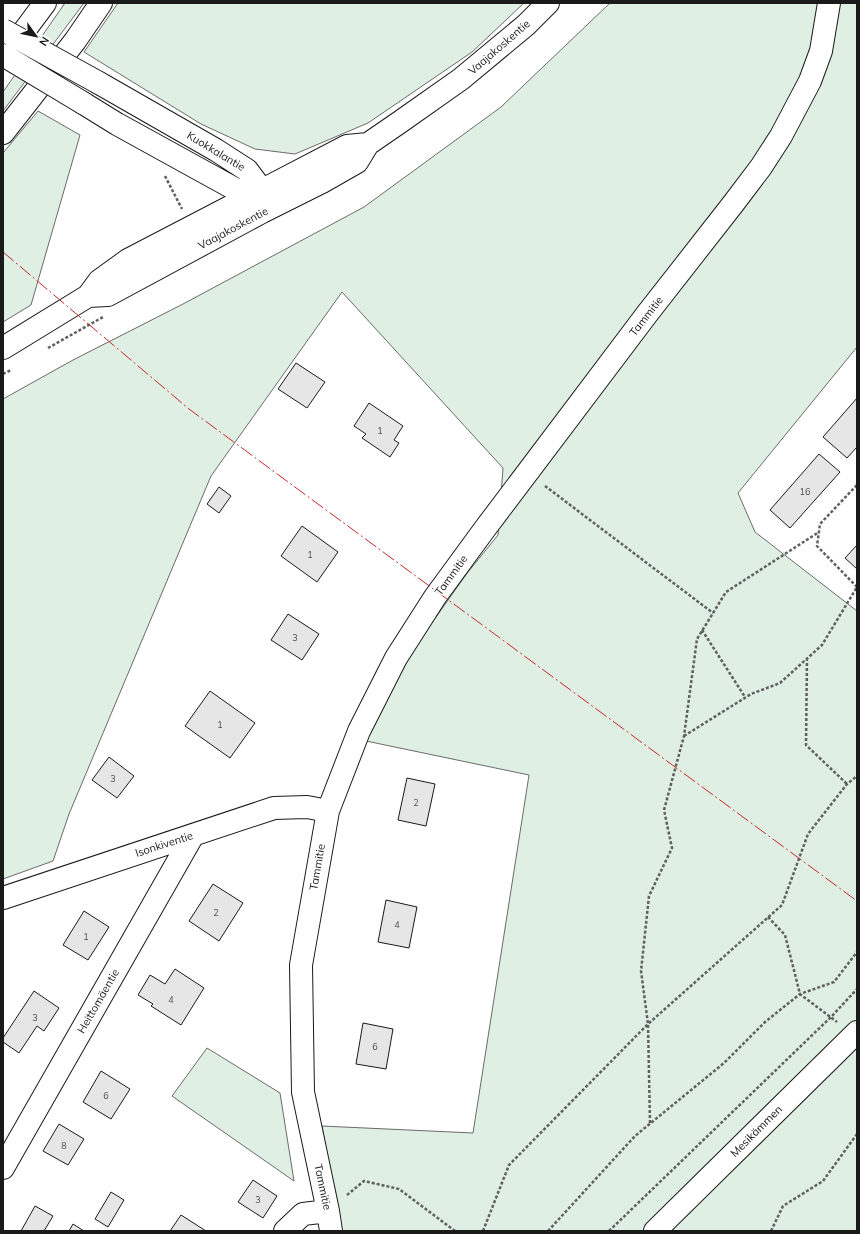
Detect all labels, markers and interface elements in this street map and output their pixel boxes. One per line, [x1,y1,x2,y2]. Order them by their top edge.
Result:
north arrow [16,16,56,56]
street label: Vaajakoskentie [465,16,533,78]
text: N [36,34,53,49]
street label: Kuokkalantie [184,128,248,174]
street label: Vaajakoskentie [196,204,270,252]
street label: Tammitie [626,293,666,339]
house number: 1 [377,425,383,436]
house number: 16 [800,486,810,497]
house number: 1 [307,549,313,560]
street label: Tammitie [432,552,470,598]
house number: 3 [292,632,298,643]
house number: 1 [217,719,223,730]
house number: 3 [110,773,116,784]
house number: 2 [413,797,419,808]
street label: Isonkiventie [133,828,195,860]
street label: Tammitie [306,843,328,891]
house number: 2 [213,907,219,918]
house number: 4 [394,919,400,930]
house number: 1 [83,931,89,942]
street label: Heittomäentie [74,966,122,1036]
house number: 4 [168,994,174,1005]
house number: 3 [32,1012,38,1023]
house number: 6 [372,1041,378,1052]
house number: 6 [103,1090,109,1101]
street label: Mesikämmen [727,1102,785,1160]
house number: 8 [61,1140,67,1151]
street label: Tammitie [311,1163,335,1211]
house number: 3 [255,1194,261,1205]

